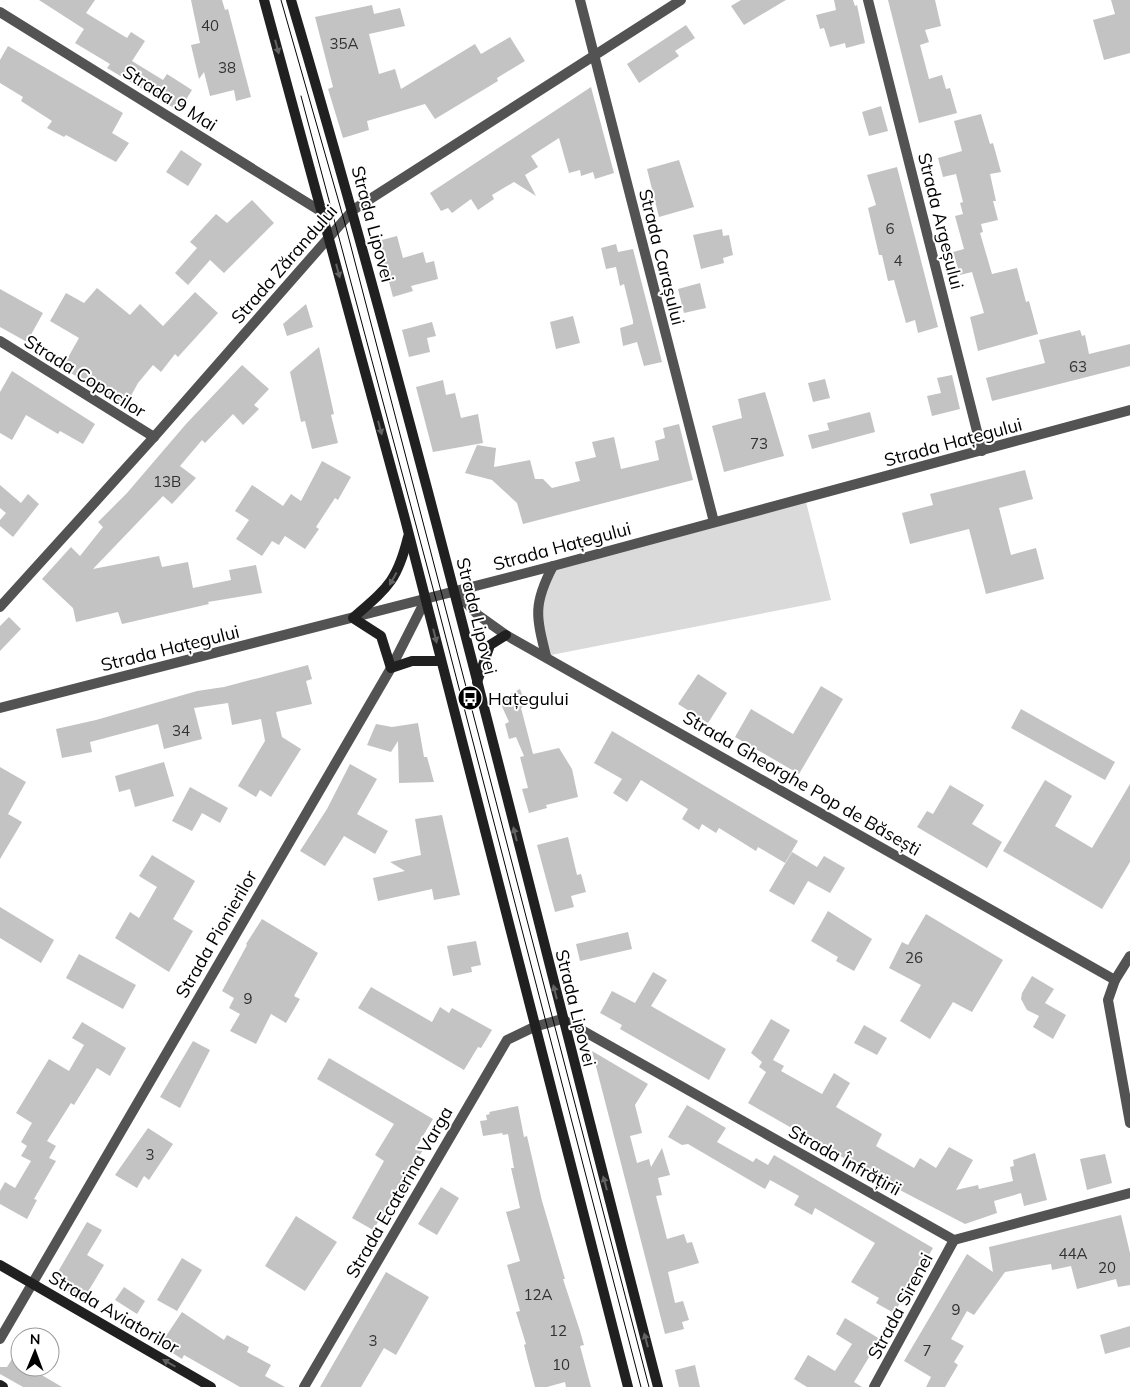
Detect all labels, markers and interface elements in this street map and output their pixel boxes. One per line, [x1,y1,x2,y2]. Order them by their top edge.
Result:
house number: 40 [201,16,219,35]
house number: 35A [329,34,359,53]
one-way arrow [273,40,281,55]
house number: 38 [218,58,236,77]
street label: Strada 9 Mai [119,60,221,136]
street label: Strada Argeșului [913,150,969,292]
street label: Strada Lipovei [346,163,400,285]
street label: Strada Carașului [634,187,690,327]
street label: Strada Zărandului [226,200,342,328]
house number: 6 [885,219,895,238]
house number: 4 [893,251,903,270]
one-way arrow [334,264,342,279]
street label: Strada Copacilor [20,329,150,423]
house number: 63 [1069,357,1087,376]
street label: Strada Hațegului [882,413,1024,471]
one-way arrow [376,421,384,436]
house number: 73 [750,434,768,453]
house number: 13B [153,472,181,491]
street label: Strada Hațegului [491,517,633,575]
street label: Strada Lipovei [451,555,503,677]
one-way arrow [388,572,397,586]
street label: Strada Hațegului [98,620,242,676]
one-way arrow [431,629,439,644]
bus stop icon: Hațegului [457,685,483,711]
place label: Hațegului [488,687,569,710]
street label: Strada Gheorghe Pop de Băsești [679,705,925,861]
house number: 34 [172,721,190,740]
one-way arrow [511,827,519,842]
street label: Strada Pionierilor [170,866,262,1002]
street label: Strada Lipovei [550,947,602,1069]
house number: 26 [905,948,923,967]
one-way arrow [551,984,559,999]
house number: 9 [243,989,253,1008]
street label: Strada Ecaterina Varga [340,1102,458,1282]
street label: Strada Înfrățirii [785,1120,905,1200]
house number: 3 [145,1145,155,1164]
one-way arrow [601,1175,609,1190]
house number: 44A [1058,1244,1088,1263]
street label: Strada Sirenei [862,1249,938,1363]
house number: 20 [1098,1258,1116,1277]
street label: Strada Aviatorilor [45,1265,184,1359]
house number: 12A [523,1285,553,1304]
house number: 9 [951,1300,961,1319]
house number: 12 [549,1321,567,1340]
north arrow [10,1327,60,1377]
text: N [30,1330,41,1348]
house number: 3 [368,1331,378,1350]
one-way arrow [642,1332,650,1347]
house number: 7 [922,1341,932,1360]
house number: 10 [552,1355,570,1374]
one-way arrow [162,1358,176,1367]

